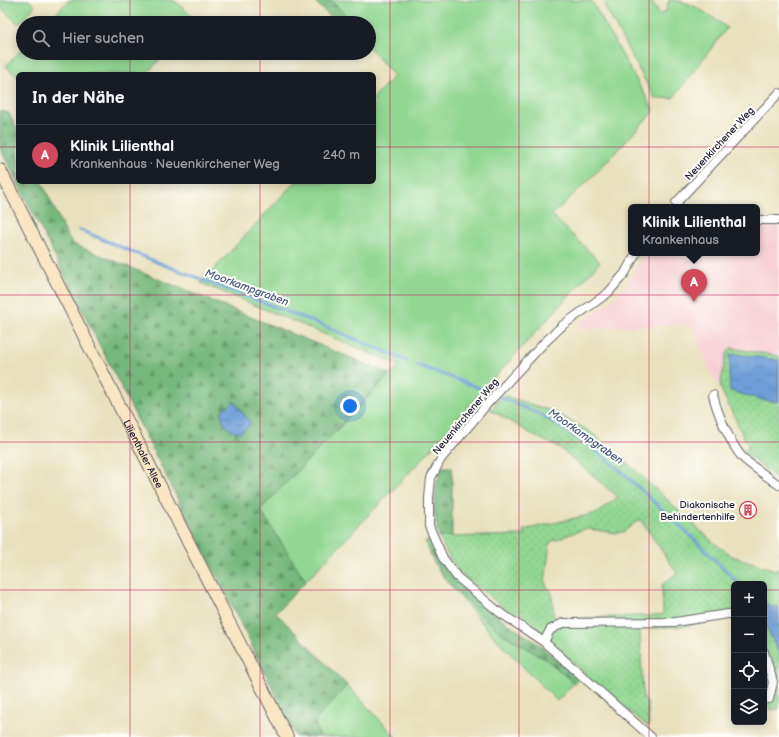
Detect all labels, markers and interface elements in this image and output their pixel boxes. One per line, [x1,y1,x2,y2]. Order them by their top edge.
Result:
search box [16,16,376,60]
icon: search [30,27,52,49]
text: Hier suchen [62,29,144,48]
text: In der Nähe [32,88,125,108]
street label: Neuenkirchener Weg [683,104,757,183]
text: Klinik Lilienthal [70,137,174,156]
text: A [41,147,49,163]
text: 240 m [323,147,360,163]
text: Krankenhaus · Neuenkirchener Weg [70,156,280,172]
popup [628,204,760,256]
text: Klinik Lilienthal [642,213,746,232]
text: Krankenhaus [642,232,719,248]
water label: Moorkampgraben [203,266,291,309]
pin: A [681,269,707,302]
street label: Neuenkirchener Weg [430,376,501,457]
your location [340,396,360,416]
water label: Moorkampgraben [546,406,626,467]
street label: Lilienthaler Allee [120,418,165,491]
place label: Diakonische Behindertenhilfe [660,499,735,523]
building icon: Diakonische Behindertenhilfe [738,500,758,520]
map controls [731,581,767,725]
button: + [731,581,767,617]
button: − [731,617,767,653]
button: locate [731,653,767,689]
button: layers [731,689,767,725]

